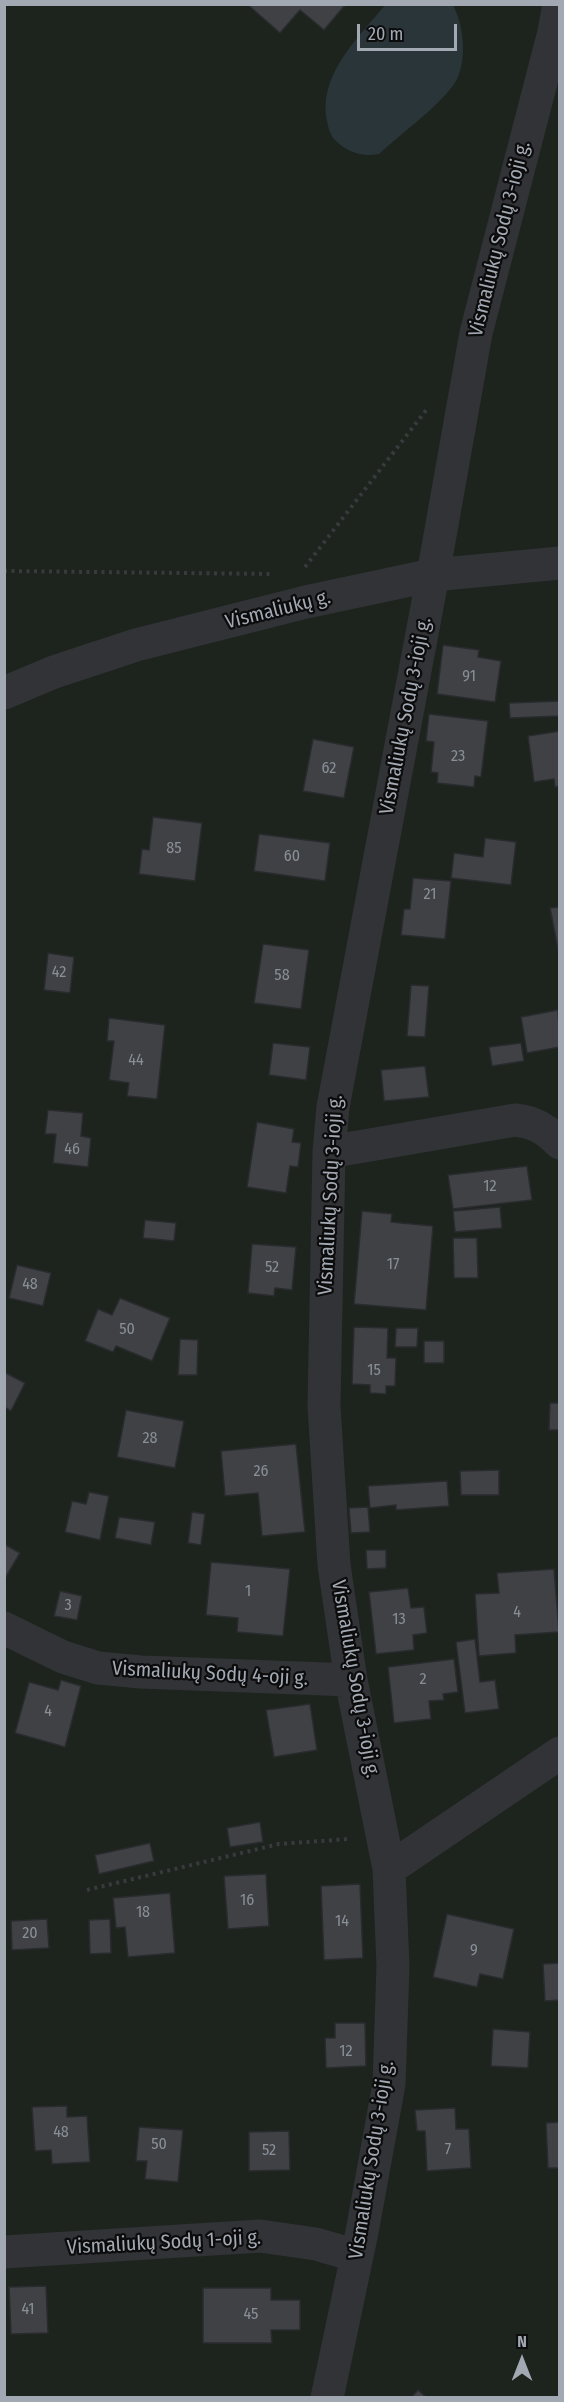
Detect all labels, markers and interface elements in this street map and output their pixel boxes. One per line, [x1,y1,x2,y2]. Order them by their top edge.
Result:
scale bar [360,12,460,50]
text: 20 m [368,23,403,45]
street label: Vismaliukų Sodų 3-ioji g. [464,139,536,339]
street label: Vismaliukų g. [223,585,333,635]
street label: Vismaliukų Sodų 3-ioji g. [375,615,437,817]
house number: 91 [462,667,476,687]
house number: 23 [451,747,465,767]
house number: 62 [322,759,336,779]
house number: 85 [166,839,182,859]
house number: 60 [284,847,300,867]
house number: 21 [424,885,436,905]
house number: 42 [52,963,66,983]
house number: 58 [274,966,290,986]
house number: 44 [128,1051,144,1071]
street label: Vismaliukų Sodų 3-ioji g. [314,1094,348,1296]
house number: 46 [64,1140,80,1160]
house number: 12 [483,1177,497,1197]
house number: 17 [387,1255,399,1275]
house number: 52 [265,1258,279,1278]
house number: 48 [22,1275,38,1295]
house number: 50 [119,1320,135,1340]
house number: 15 [367,1361,381,1381]
house number: 28 [142,1429,158,1449]
house number: 26 [254,1462,268,1482]
street label: Vismaliukų Sodų 3-ioji g. [326,1578,384,1780]
house number: 1 [245,1582,251,1602]
house number: 3 [64,1596,72,1616]
house number: 4 [513,1603,521,1623]
house number: 13 [392,1610,406,1630]
street label: Vismaliukų Sodų 4-oji g. [111,1657,309,1691]
house number: 2 [419,1670,427,1690]
house number: 4 [44,1702,52,1722]
house number: 16 [240,1891,254,1911]
house number: 18 [136,1903,150,1923]
house number: 14 [335,1912,349,1932]
house number: 20 [22,1924,38,1944]
house number: 9 [470,1941,478,1961]
house number: 12 [339,2042,353,2062]
street label: Vismaliukų Sodų 3-ioji g. [344,2059,400,2261]
house number: 48 [53,2123,69,2143]
house number: 50 [151,2135,167,2155]
house number: 7 [445,2140,451,2160]
house number: 52 [262,2141,276,2161]
street label: Vismaliukų Sodų 1-oji g. [66,2226,262,2260]
house number: 41 [21,2300,35,2320]
house number: 45 [244,2305,258,2325]
north arrow [492,2330,552,2390]
text: N [517,2332,527,2351]

